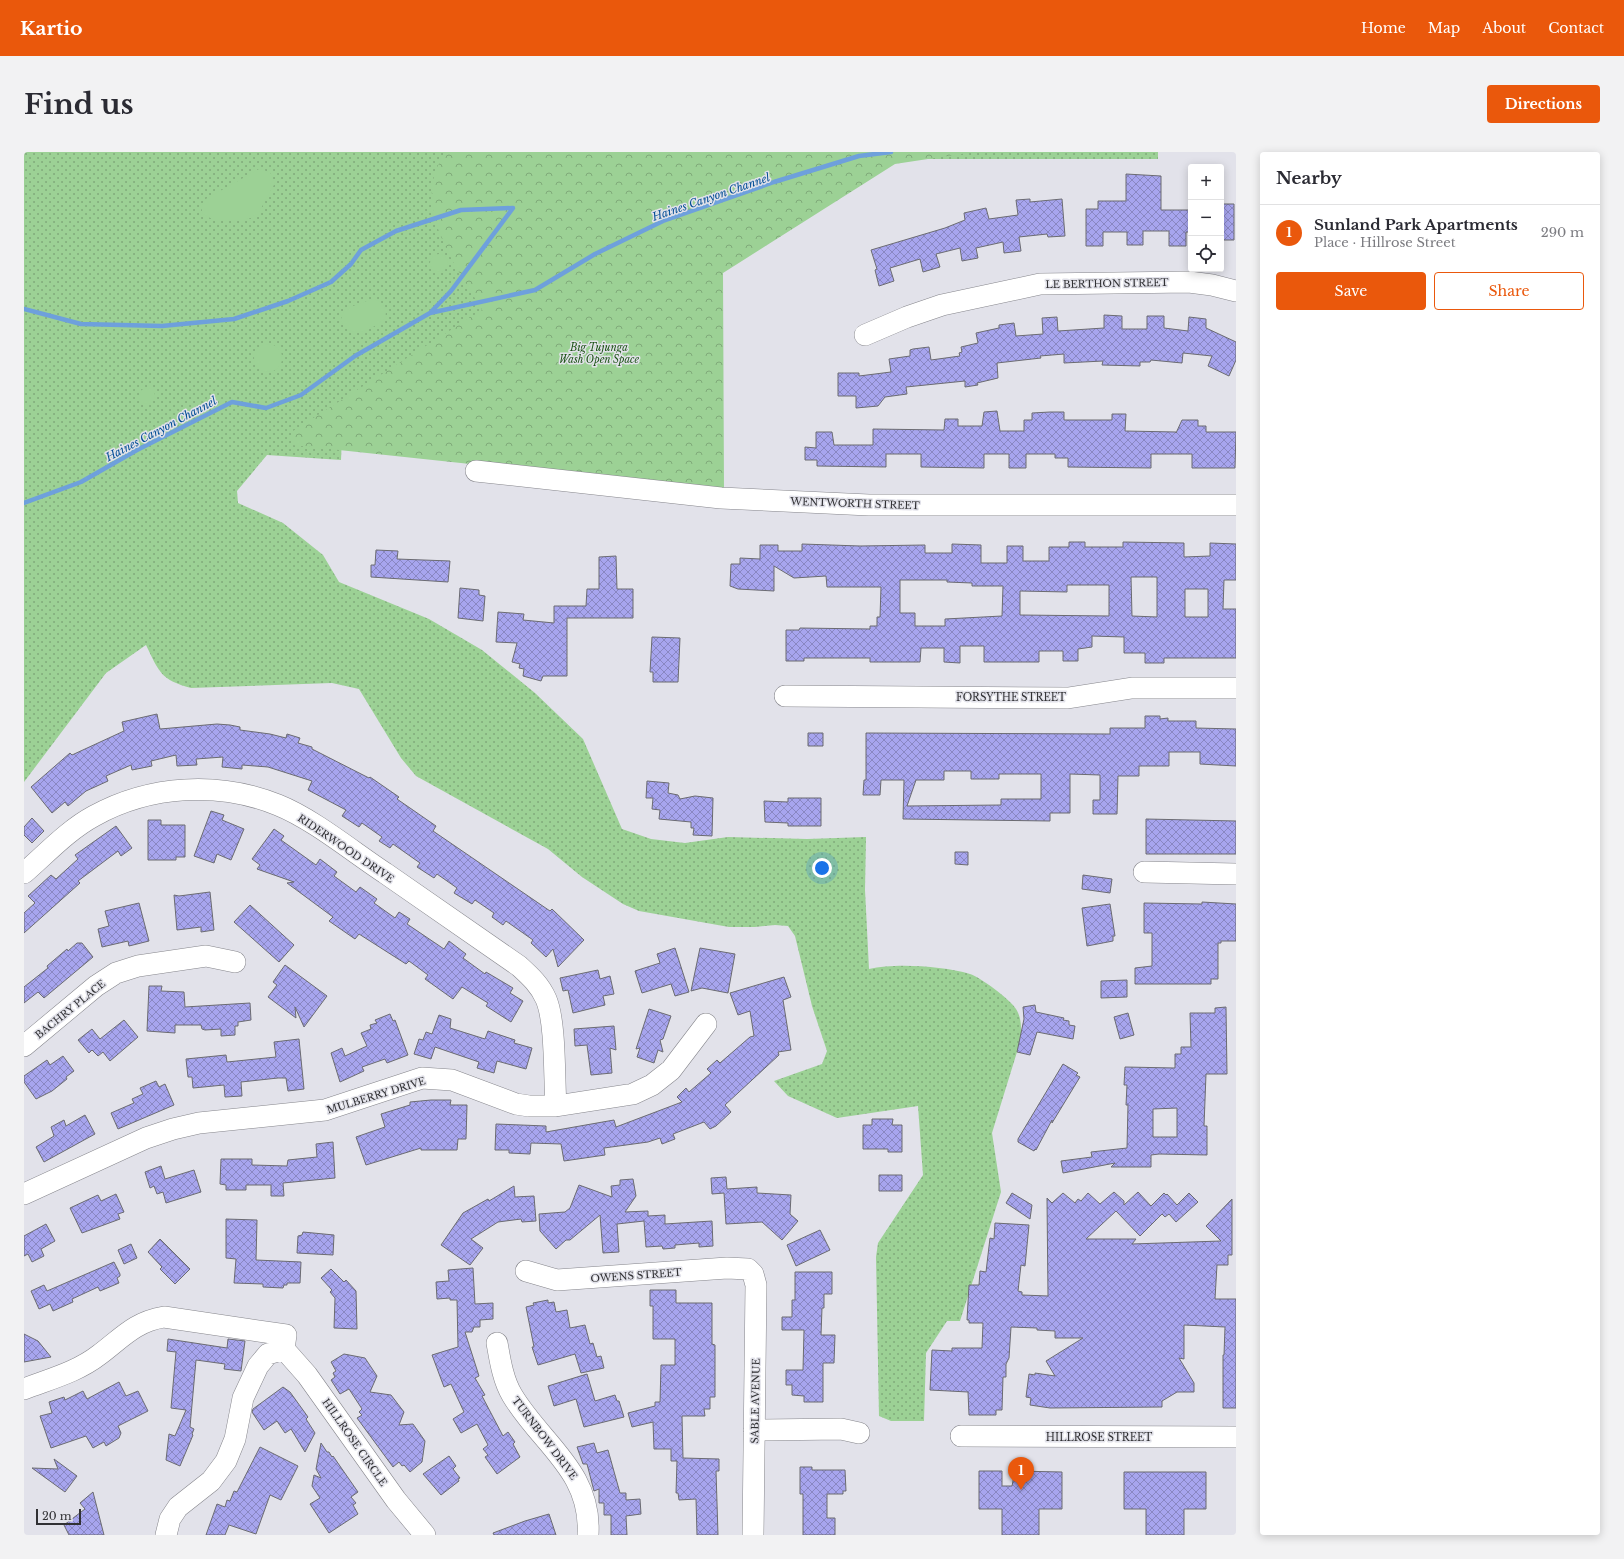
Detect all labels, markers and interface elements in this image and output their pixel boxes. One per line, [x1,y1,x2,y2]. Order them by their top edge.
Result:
text: Kartio [20,17,83,40]
text: Home [1361,19,1406,37]
text: Map [1428,19,1460,37]
text: About [1482,19,1526,37]
text: Contact [1548,19,1604,37]
button: Directions [1487,85,1600,123]
text: Find us [24,87,134,122]
map controls [1188,164,1224,272]
button: + [1188,164,1224,200]
text: Nearby [1276,168,1342,189]
water label: Haines Canyon Channel [649,170,772,224]
button: − [1188,200,1224,236]
text: Sunland Park Apartments [1314,215,1518,234]
text: 1 [1286,224,1292,241]
text: 290 m [1541,224,1584,241]
text: Place · Hillrose Street [1314,234,1456,251]
button: locate [1188,236,1224,272]
button: Save [1276,272,1426,310]
button: Share [1434,272,1584,310]
street label: LE BERTHON STREET [1045,276,1169,291]
park label: Big Tujunga Wash Open Space [559,341,640,366]
water label: Haines Canyon Channel [102,394,219,465]
street label: WENTWORTH STREET [789,495,920,512]
street label: FORSYTHE STREET [956,691,1066,704]
street label: RIDERWOOD DRIVE [295,811,396,885]
your location [812,858,832,878]
street label: BACHRY PLACE [33,977,108,1042]
street label: MULBERRY DRIVE [325,1074,427,1117]
street label: OWENS STREET [590,1266,682,1285]
street label: SABLE AVENUE [748,1358,763,1444]
street label: TURNBOW DRIVE [509,1394,580,1482]
street label: HILLROSE CIRCLE [319,1396,390,1489]
street label: HILLROSE STREET [1046,1431,1152,1444]
pin: 1 [1008,1457,1034,1490]
scale bar [36,1507,81,1526]
text: 20 m [42,1509,72,1523]

